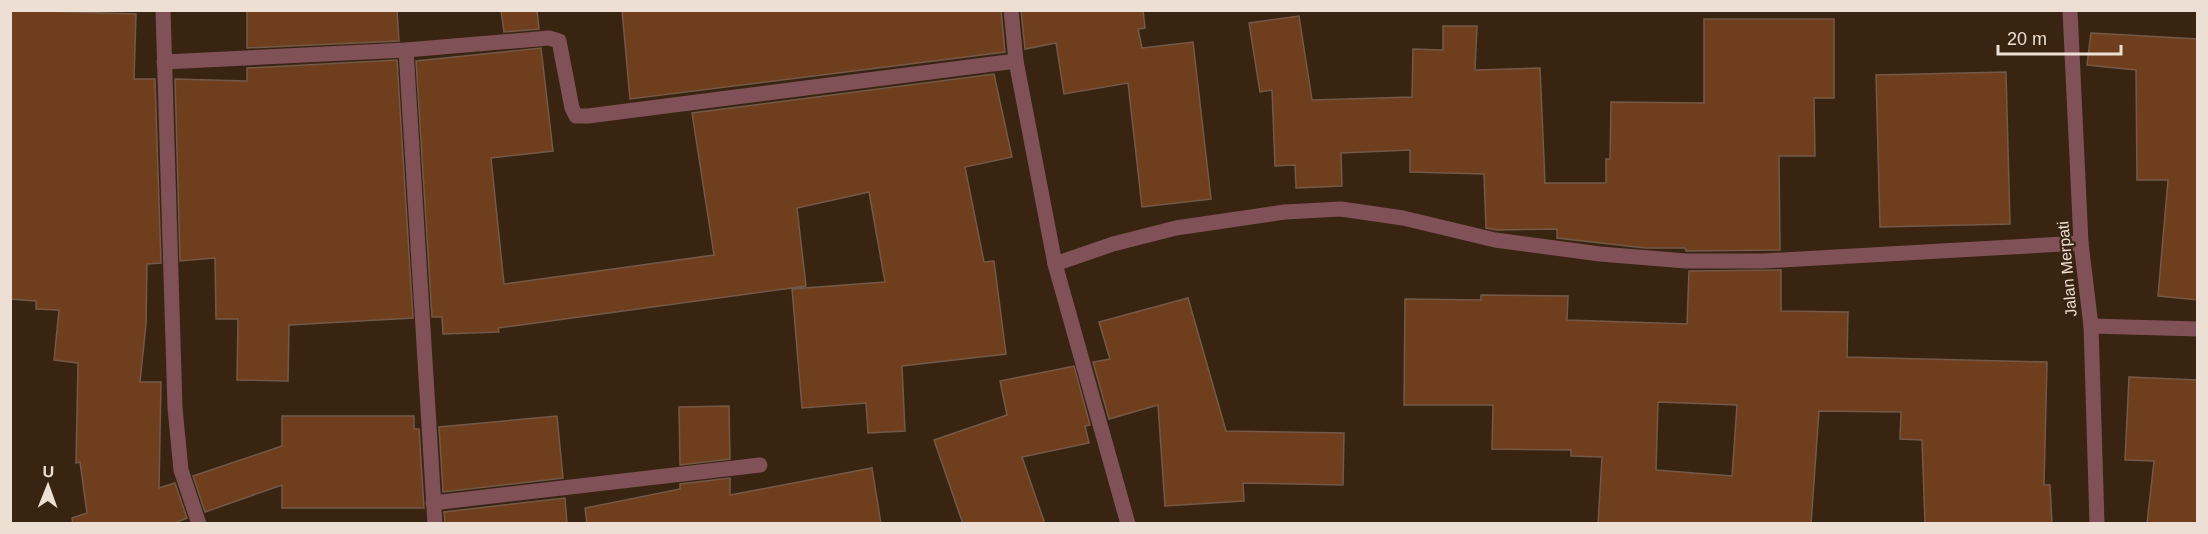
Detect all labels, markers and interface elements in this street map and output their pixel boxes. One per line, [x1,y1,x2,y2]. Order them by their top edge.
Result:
scale bar [1998,18,2121,56]
text: 20 m [2007,29,2047,49]
street label: Jalan Merpati [2054,220,2080,318]
north arrow [18,456,78,516]
text: U [42,463,54,480]

